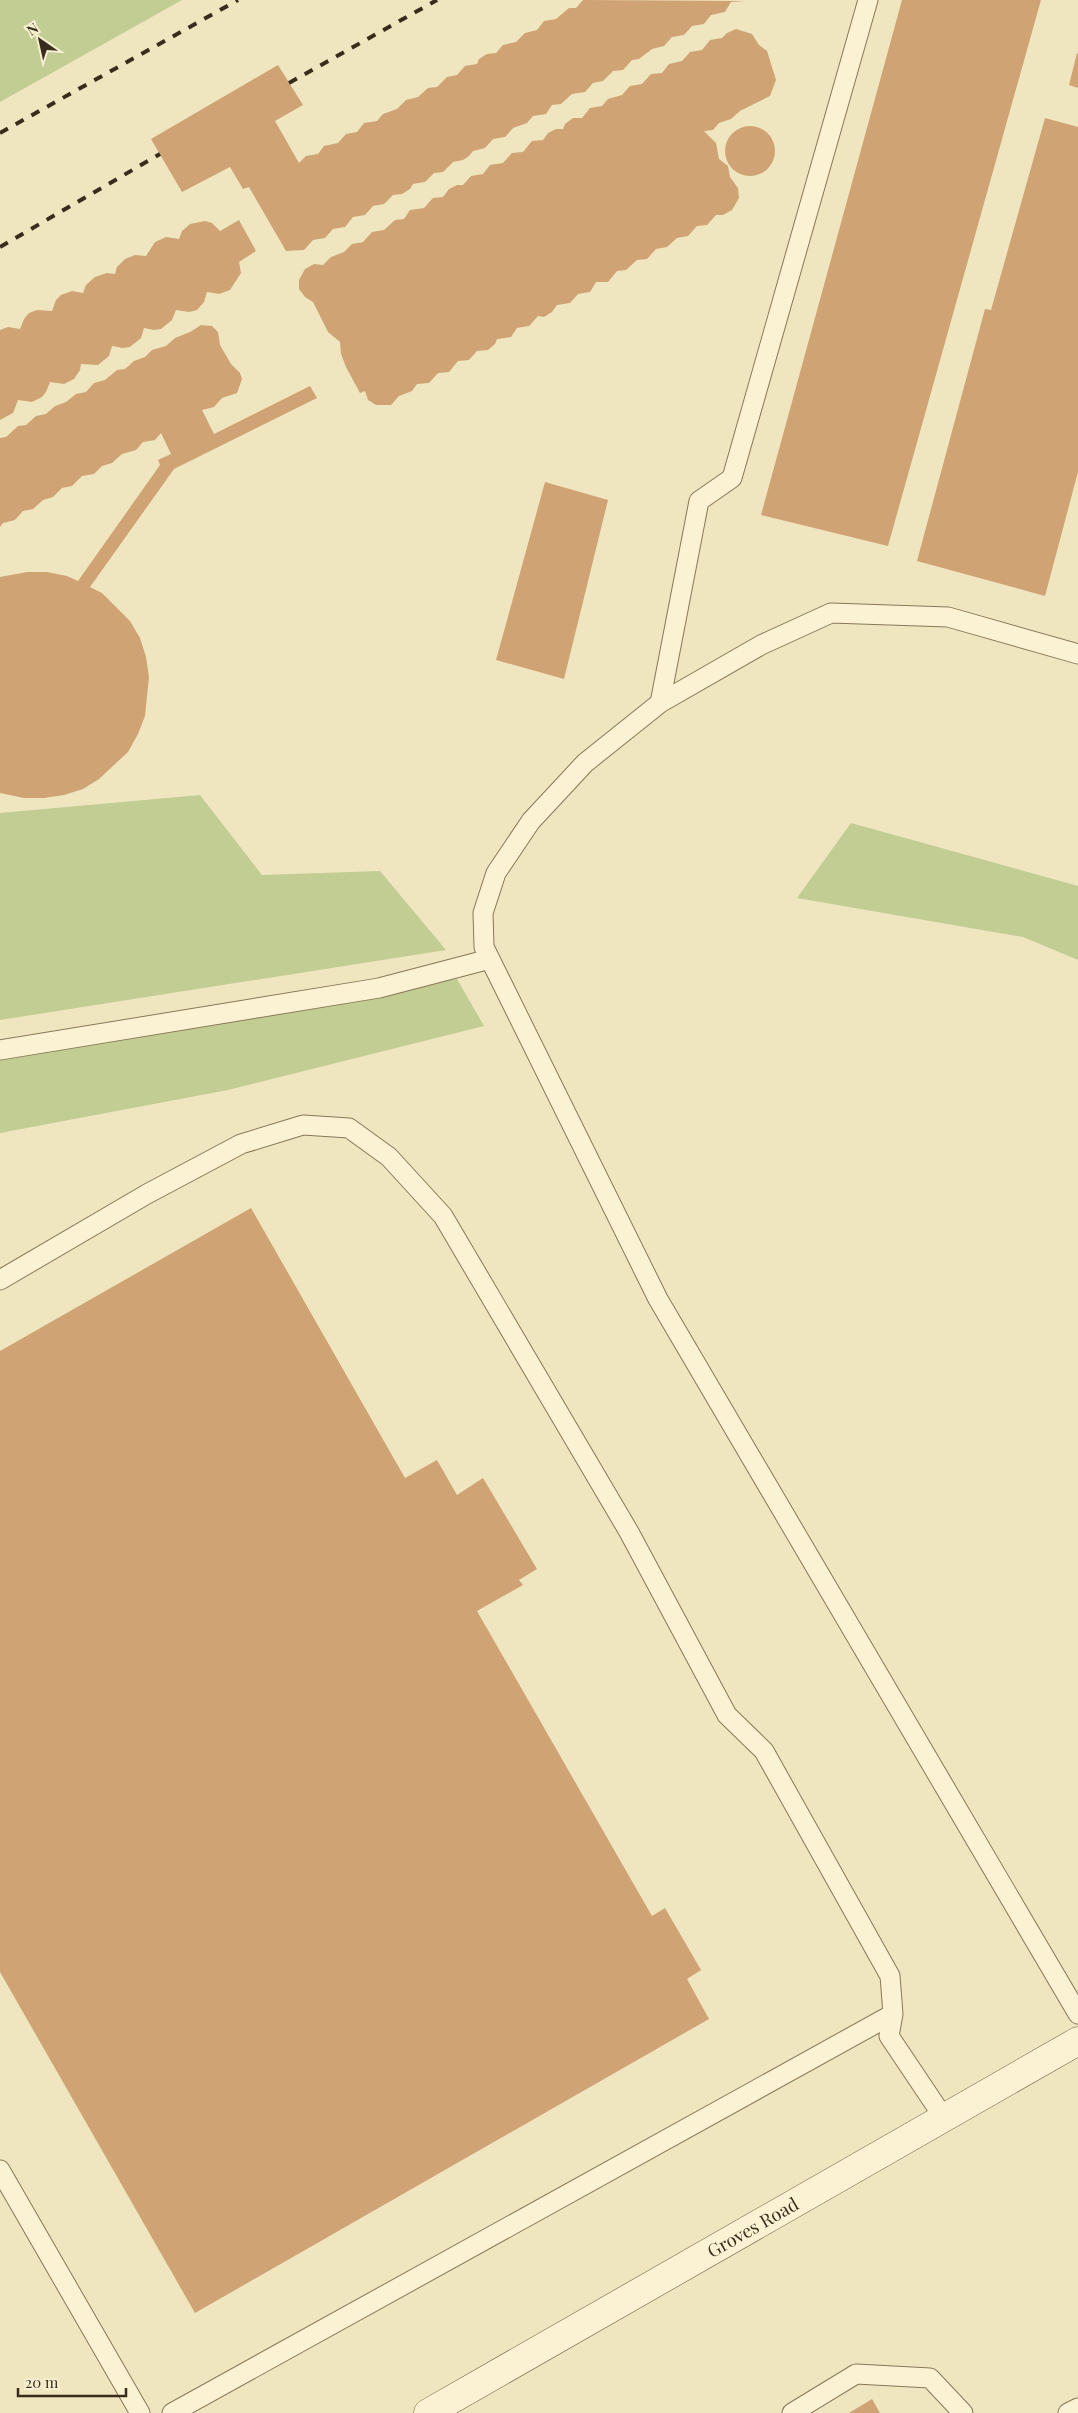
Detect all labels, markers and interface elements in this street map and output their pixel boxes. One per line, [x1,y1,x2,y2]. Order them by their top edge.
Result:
north arrow [15,15,65,65]
text: N [23,18,42,40]
street label: Groves Road [703,2191,803,2263]
scale bar [18,2366,125,2398]
text: 20 m [25,2372,59,2392]

